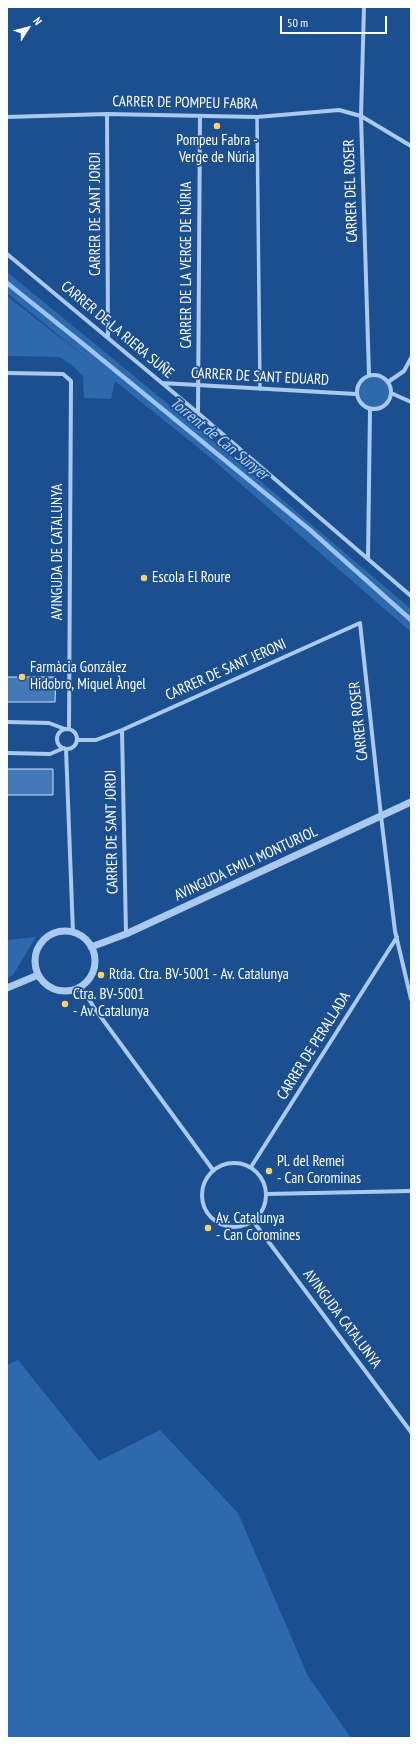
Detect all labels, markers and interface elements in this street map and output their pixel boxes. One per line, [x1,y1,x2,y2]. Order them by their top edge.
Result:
north arrow [8,8,48,48]
scale bar [282,8,389,34]
text: N [30,14,45,27]
text: 50 m [287,15,308,30]
street label: CARRER DE POMPEU FABRA [112,93,258,113]
marker: Pompeu Fabra - Verge de Núria [212,121,222,131]
place label: Pompeu Fabra - Verge de Núria [176,132,258,167]
street label: CARRER DEL ROSER [340,139,362,243]
street label: CARRER DE SANT JORDI [87,152,105,276]
street label: CARRER DE LA VERGE DE NÚRIA [178,181,196,349]
street label: CARRER DE LA RIERA SUÑE [57,278,177,382]
street label: CARRER DE SANT EDUARD [191,364,329,390]
water label: Torrent de Can Sunyer [166,393,272,485]
street label: AVINGUDA DE CATALUNYA [49,484,67,620]
place label: Escola El Roure [152,569,231,587]
marker: Escola El Roure [139,573,149,583]
street label: CARRER DE SANT JERONI [163,635,289,705]
place label: Farmàcia González Hidobro, Miquel Àngel [30,659,146,694]
marker: Farmàcia González Hidobro, Miquel Àngel [17,672,27,682]
street label: CARRER ROSER [346,680,372,762]
street label: CARRER DE SANT JORDI [102,770,122,894]
street label: AVINGUDA EMILI MONTURIOL [172,823,320,905]
place label: Rtda. Ctra. BV-5001 - Av. Catalunya [109,966,289,984]
marker: Rtda. Ctra. BV-5001 - Av. Catalunya [96,970,106,980]
place label: Ctra. BV-5001 - Av. Catalunya [73,986,149,1021]
street label: CARRER DE PERALLADA [274,989,354,1103]
marker: Ctra. BV-5001 - Av. Catalunya [60,999,70,1009]
place label: Pl. del Remei - Can Corominas [277,1153,361,1188]
marker: Pl. del Remei - Can Corominas [264,1166,274,1176]
place label: Av. Catalunya - Can Coromines [216,1210,300,1245]
marker: Av. Catalunya - Can Coromines [203,1223,213,1233]
street label: AVINGUDA CATALUNYA [299,1266,385,1372]

